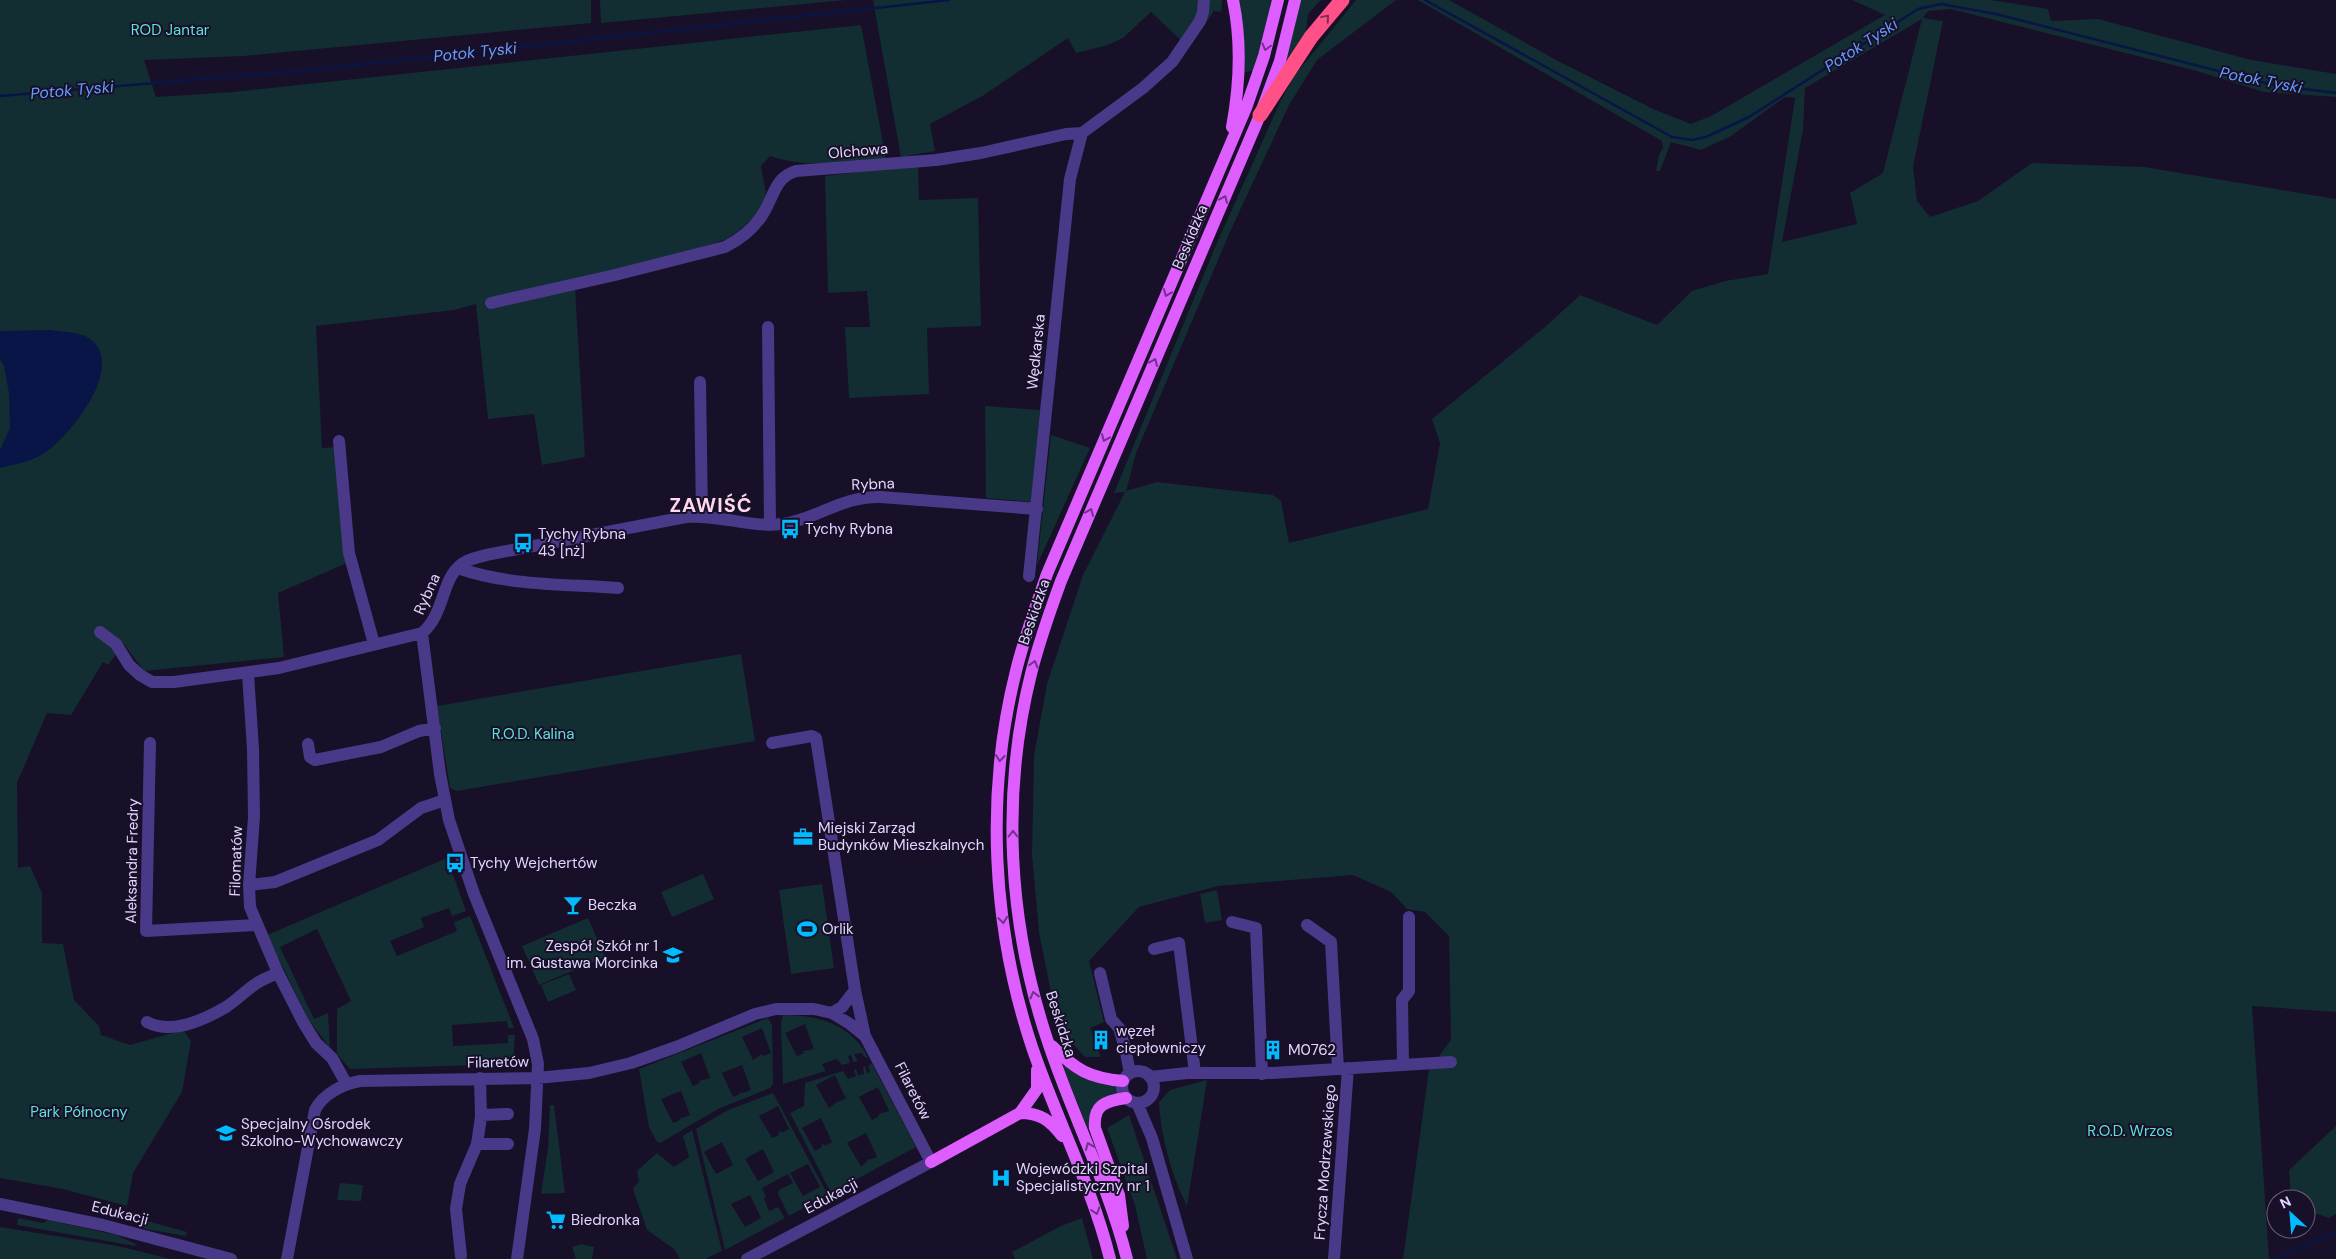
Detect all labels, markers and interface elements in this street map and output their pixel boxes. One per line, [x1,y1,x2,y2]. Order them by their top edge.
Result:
water label: Potok Tyski [1820,13,1903,77]
one-way arrow [1321,15,1329,24]
park label: ROD Jantar [131,20,210,40]
water label: Potok Tyski [432,37,519,67]
one-way arrow [1261,43,1272,52]
water label: Potok Tyski [2218,62,2305,99]
water label: Potok Tyski [29,76,116,104]
street label: Olchowa [827,138,889,164]
one-way arrow [1218,195,1228,204]
street label: Beskidzka [1167,202,1213,272]
one-way arrow [1163,288,1174,297]
street label: Wędkarska [1022,313,1050,391]
one-way arrow [1147,358,1158,367]
one-way arrow [1100,433,1111,442]
street label: Rybna [851,473,895,495]
district label: ZAWIŚĆ [670,492,752,518]
one-way arrow [1084,508,1095,517]
bus stop icon: Tychy Rybna [779,518,801,540]
place label: Tychy Rybna [805,519,893,539]
place label: Tychy Rybna 43 [nż] [538,524,626,561]
bus stop icon: Tychy Rybna 43 [nż] [512,532,534,554]
street label: Rybna [409,570,445,618]
street label: Beskidzka [1013,577,1055,647]
one-way arrow [1028,660,1038,668]
park label: R.O.D. Kalina [492,724,574,744]
one-way arrow [995,755,1006,763]
street label: Aleksandra Fredry [121,797,143,924]
place label: Miejski Zarząd Budynków Mieszkalnych [818,818,984,855]
street label: Filomatów [225,825,247,897]
office icon: Miejski Zarząd Budynków Mieszkalnych [792,826,814,848]
one-way arrow [1008,830,1018,838]
bus stop icon: Tychy Wejchertów [444,852,466,874]
place label: Tychy Wejchertów [470,853,598,873]
bar icon: Beczka [562,894,584,916]
place label: Beczka [588,895,637,915]
one-way arrow [997,916,1007,925]
sports icon: Orlik [796,918,818,940]
place label: Orlik [822,919,854,939]
place label: Zespół Szkół nr 1 im. Gustawa Morcinka [506,936,658,973]
school or university icon: Zespół Szkół nr 1 im. Gustawa Morcinka [662,944,684,966]
street label: Beskidzka [1041,988,1081,1060]
one-way arrow [1029,990,1040,999]
place label: węzeł ciepłowniczy [1116,1021,1207,1058]
building icon: węzeł ciepłowniczy [1090,1029,1112,1051]
building icon: M0762 [1262,1039,1284,1061]
place label: M0762 [1288,1040,1336,1060]
street label: Filaretów [467,1051,530,1073]
street label: Filaretów [890,1059,936,1124]
street label: Frycza Modrzewskiego [1310,1083,1340,1240]
park label: Park Północny [30,1102,128,1122]
place label: Specjalny Ośrodek Szkolno-Wychowawczy [241,1114,404,1151]
park label: R.O.D. Wrzos [2087,1121,2173,1141]
school or university icon: Specjalny Ośrodek Szkolno-Wychowawczy [215,1122,237,1144]
one-way arrow [1084,1142,1095,1151]
place label: Wojewódzki Szpital Specjalistyczny nr 1 [1016,1159,1150,1196]
hospital icon: Wojewódzki Szpital Specjalistyczny nr 1 [990,1167,1012,1189]
street label: Edukacji [801,1174,861,1218]
north arrow [2266,1189,2316,1239]
text: N [2277,1192,2294,1213]
street label: Edukacji [89,1196,151,1230]
one-way arrow [1090,1206,1100,1214]
supermarket icon: Biedronka [545,1209,567,1231]
place label: Biedronka [571,1210,640,1230]

